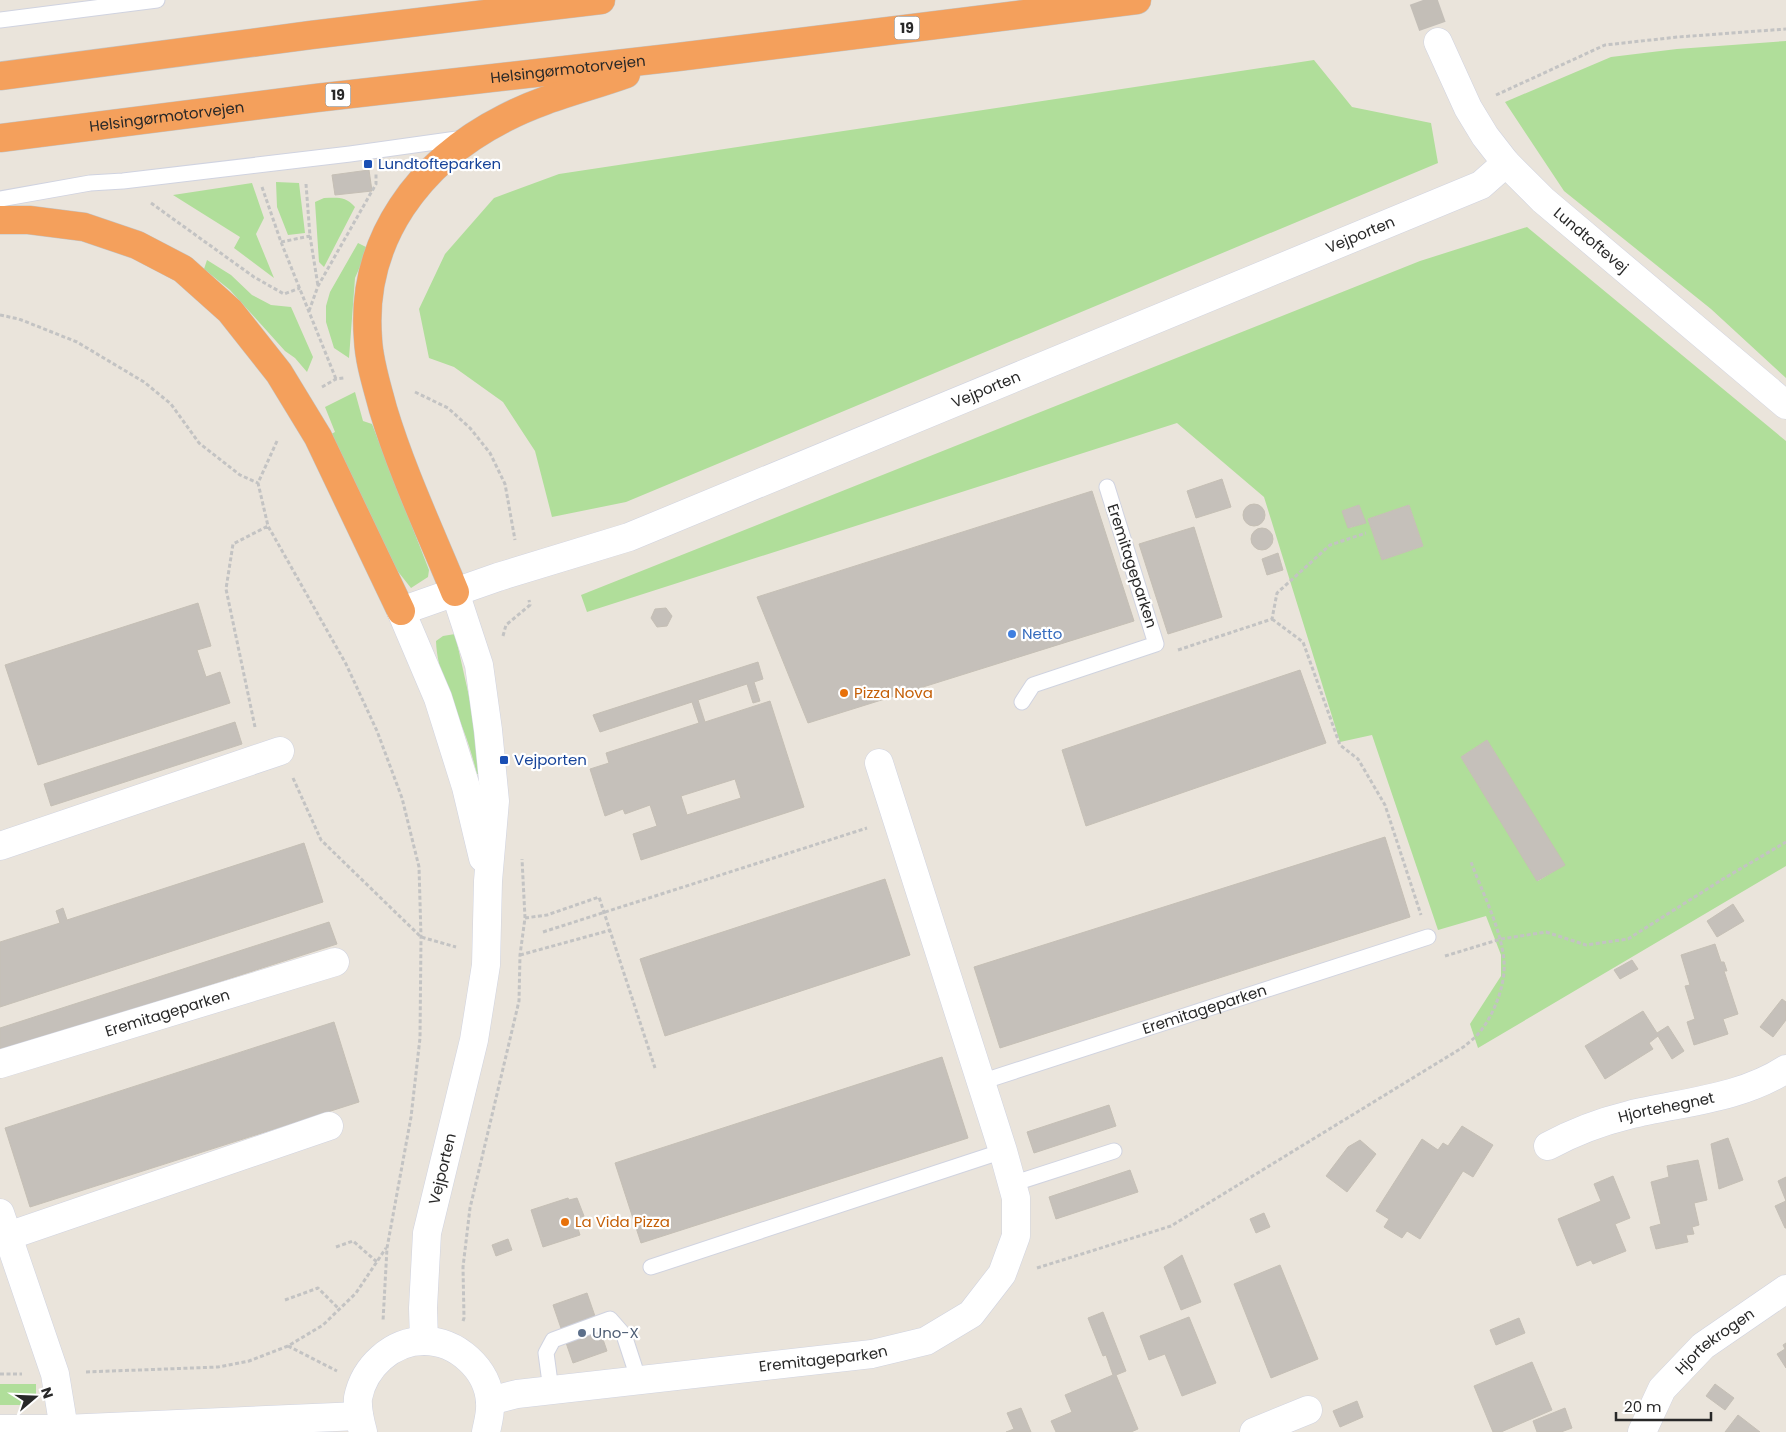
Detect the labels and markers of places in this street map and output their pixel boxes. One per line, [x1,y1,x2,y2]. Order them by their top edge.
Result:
place label: Lundtofteparken [378,153,501,174]
marker: Lundtofteparken [362,158,374,170]
place label: Netto [1022,623,1062,644]
marker: Netto [1006,628,1018,640]
place label: Pizza Nova [854,682,933,703]
marker: Pizza Nova [838,687,850,699]
place label: Vejporten [514,749,587,770]
marker: Vejporten [498,754,510,766]
place label: La Vida Pizza [575,1211,670,1232]
marker: La Vida Pizza [559,1216,571,1228]
place label: Uno-X [592,1322,639,1343]
marker: Uno-X [576,1327,588,1339]

